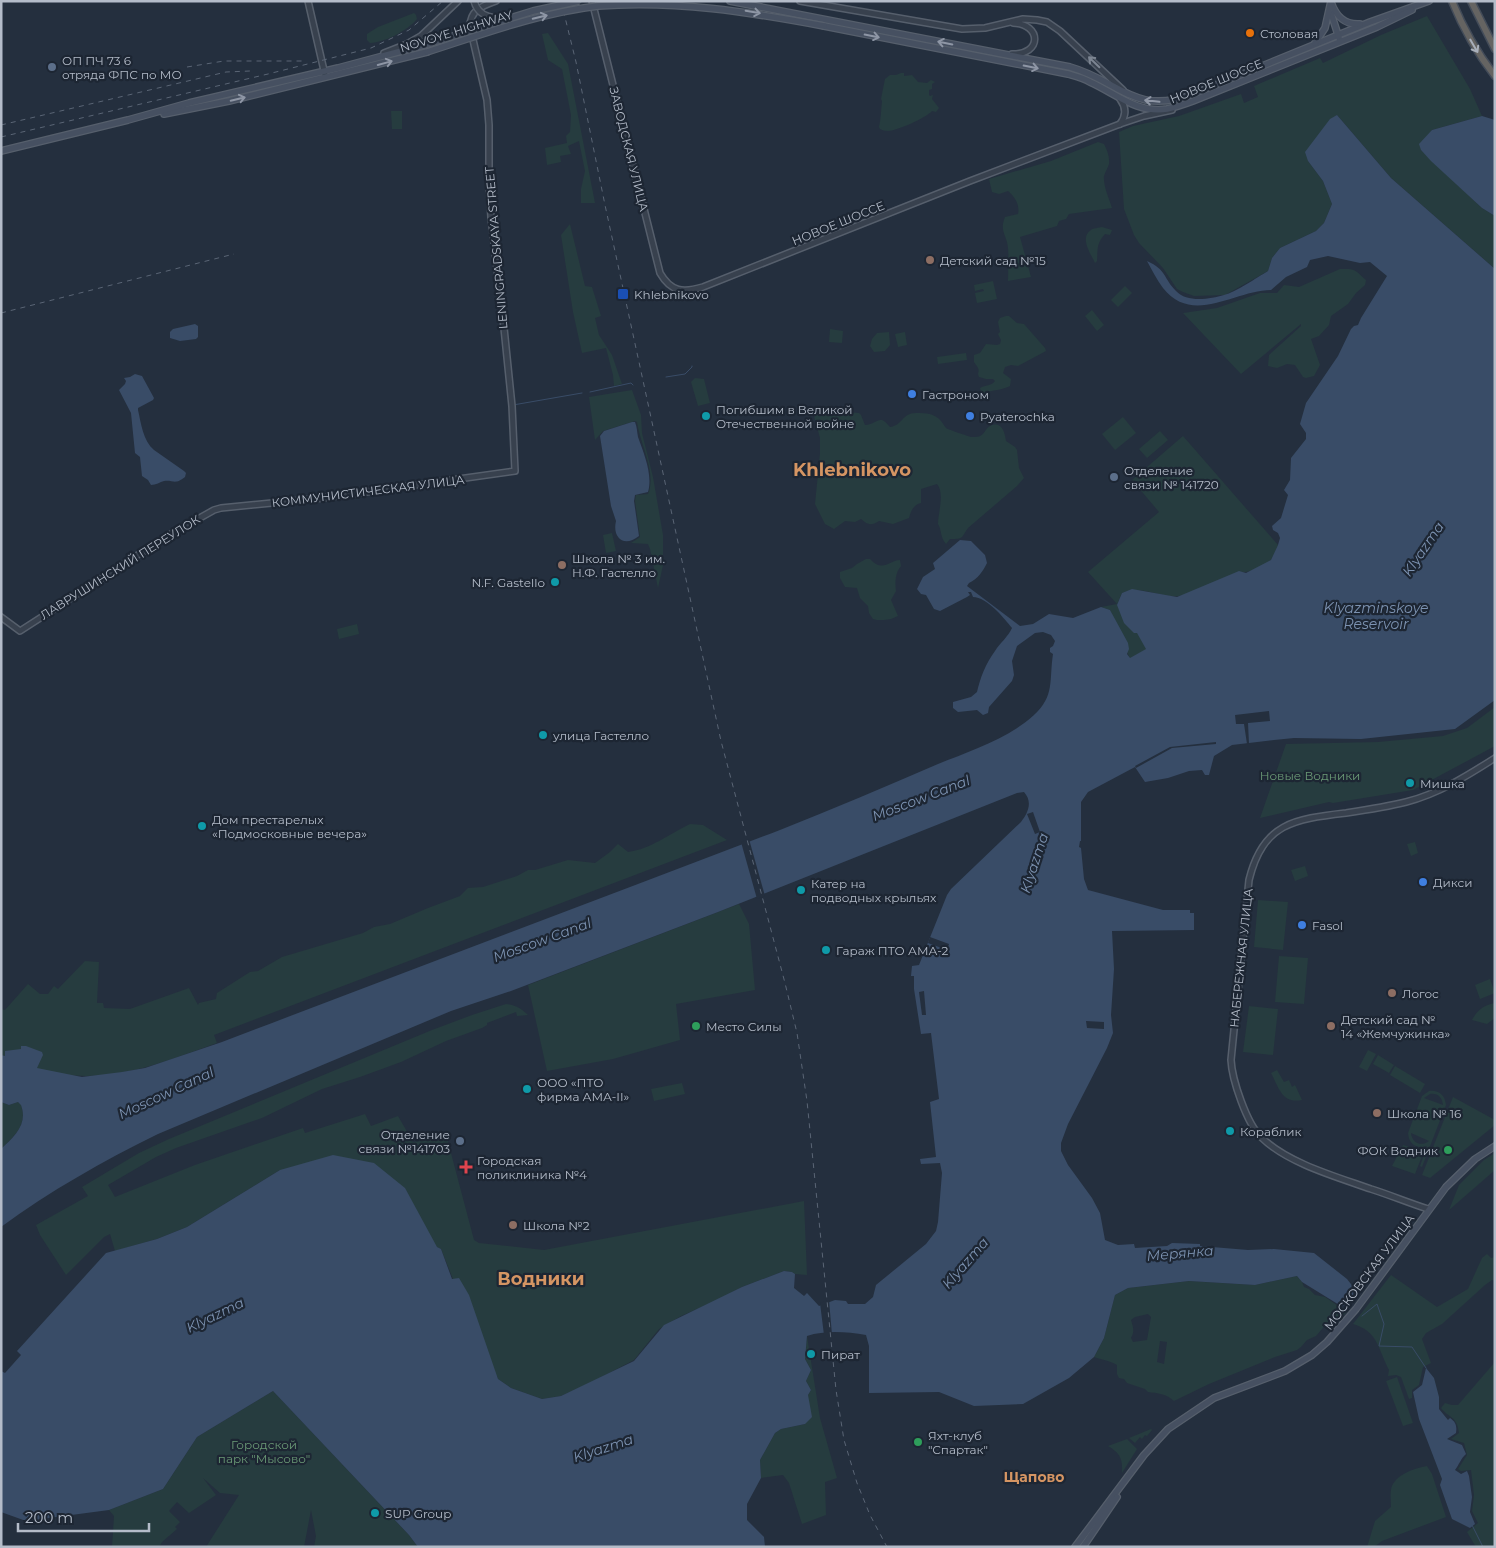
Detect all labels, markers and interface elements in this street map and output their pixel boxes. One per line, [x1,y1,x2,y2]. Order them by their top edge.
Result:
street label: NOVOYE HIGHWAY [398,7,514,55]
one-way arrow [745,8,761,18]
one-way arrow [532,12,548,21]
place label: Столовая [1260,26,1318,41]
marker: Столовая [1244,27,1256,39]
one-way arrow [863,31,879,41]
one-way arrow [937,37,953,47]
one-way arrow [1469,38,1479,52]
place label: ОП ПЧ 73 6 отряда ФПС по МО [62,53,182,82]
one-way arrow [1087,56,1100,68]
street label: НОВОЕ ШОССЕ [1168,56,1264,106]
one-way arrow [377,58,393,67]
marker: ОП ПЧ 73 6 отряда ФПС по МО [46,61,58,73]
one-way arrow [1023,62,1039,72]
street label: ЗАВОДСКАЯ УЛИЦА [606,85,652,213]
one-way arrow [230,94,246,103]
one-way arrow [1144,96,1160,106]
street label: LENINGRADSKAYA STREET [481,166,511,330]
street label: НОВОЕ ШОССЕ [790,198,886,248]
place label: Детский сад №15 [940,253,1046,268]
marker: Детский сад №15 [924,254,936,266]
marker: Khlebnikovo [616,287,630,301]
place label: Khlebnikovo [634,287,709,302]
place label: Гастроном [922,387,989,402]
marker: Гастроном [906,388,918,400]
place label: Погибшим в Великой Отечественной войне [716,402,854,431]
place label: Pyaterochka [980,409,1055,424]
marker: Погибшим в Великой Отечественной войне [700,410,712,422]
marker: Pyaterochka [964,410,976,422]
district label: Khlebnikovo [793,459,911,481]
place label: Отделение связи № 141720 [1124,463,1219,492]
marker: Отделение связи № 141720 [1108,471,1120,483]
street label: КОММУНИСТИЧЕСКАЯ УЛИЦА [271,472,465,510]
street label: ЛАВРУШИНСКИЙ ПЕРЕУЛОК [37,511,203,623]
water label: Klyazma [1398,518,1448,580]
place label: Школа № 3 им. Н.Ф. Гастелло [572,551,665,580]
marker: Школа № 3 им. Н.Ф. Гастелло [556,559,568,571]
place label: N.F. Gastello [471,575,545,590]
marker: N.F. Gastello [549,576,561,588]
water label: Klyazminskoye Reservoir [1323,599,1429,633]
place label: улица Гастелло [552,728,650,743]
marker: улица Гастелло [537,729,549,741]
park label: Новые Водники [1260,768,1360,783]
water label: Moscow Canal [870,771,973,825]
place label: Мишка [1420,776,1465,791]
marker: Мишка [1404,777,1416,789]
place label: Дом престарелых «Подмосковные вечера» [212,812,367,841]
marker: Дом престарелых «Подмосковные вечера» [196,820,208,832]
water label: Klyazma [1016,831,1052,895]
place label: Дикси [1433,875,1473,890]
place label: Катер на подводных крыльях [811,876,937,905]
marker: Дикси [1417,876,1429,888]
marker: Катер на подводных крыльях [795,884,807,896]
street label: НАБЕРЕЖНАЯ УЛИЦА [1226,888,1256,1028]
water label: Moscow Canal [490,914,594,966]
place label: Fasol [1312,918,1343,933]
marker: Fasol [1296,919,1308,931]
place label: Гараж ПТО АМА-2 [836,943,949,958]
marker: Гараж ПТО АМА-2 [820,944,832,956]
place label: Логос [1402,986,1439,1001]
marker: Логос [1386,987,1398,999]
place label: Детский сад № 14 «Жемчужинка» [1341,1012,1450,1041]
place label: Место Силы [706,1019,782,1034]
marker: Место Силы [690,1020,702,1032]
marker: Детский сад № 14 «Жемчужинка» [1325,1020,1337,1032]
water label: Moscow Canal [115,1063,217,1123]
place label: ООО «ПТО фирма АМА-II» [537,1075,630,1104]
marker: ООО «ПТО фирма АМА-II» [521,1083,533,1095]
place label: Школа № 16 [1387,1106,1461,1121]
marker: Школа № 16 [1371,1107,1383,1119]
place label: Кораблик [1240,1124,1302,1139]
marker: Кораблик [1224,1125,1236,1137]
place label: Отделение связи №141703 [358,1127,450,1156]
marker: Отделение связи №141703 [454,1135,466,1147]
place label: ФОК Водник [1357,1143,1438,1158]
marker: ФОК Водник [1442,1144,1454,1156]
place label: Городская поликлиника №4 [477,1153,587,1182]
marker: Городская поликлиника №4 [459,1160,473,1174]
street label: МОСКОВСКАЯ УЛИЦА [1321,1211,1417,1333]
place label: Школа №2 [523,1218,590,1233]
marker: Школа №2 [507,1219,519,1231]
water label: Klyazma [938,1234,992,1292]
water label: Мерянка [1146,1241,1214,1265]
district label: Водники [497,1268,585,1290]
water label: Klyazma [183,1293,247,1337]
place label: Пират [821,1347,860,1362]
marker: Пират [805,1348,817,1360]
place label: Яхт-клуб "Спартак" [928,1428,988,1457]
water label: Klyazma [571,1430,635,1466]
marker: Яхт-клуб "Спартак" [912,1436,924,1448]
park label: Городской парк "Мысово" [218,1437,310,1466]
district label: Щапово [1004,1468,1064,1486]
scale bar [18,1500,149,1532]
place label: SUP Group [385,1506,451,1521]
marker: SUP Group [369,1507,381,1519]
text: 200 m [25,1508,73,1527]

